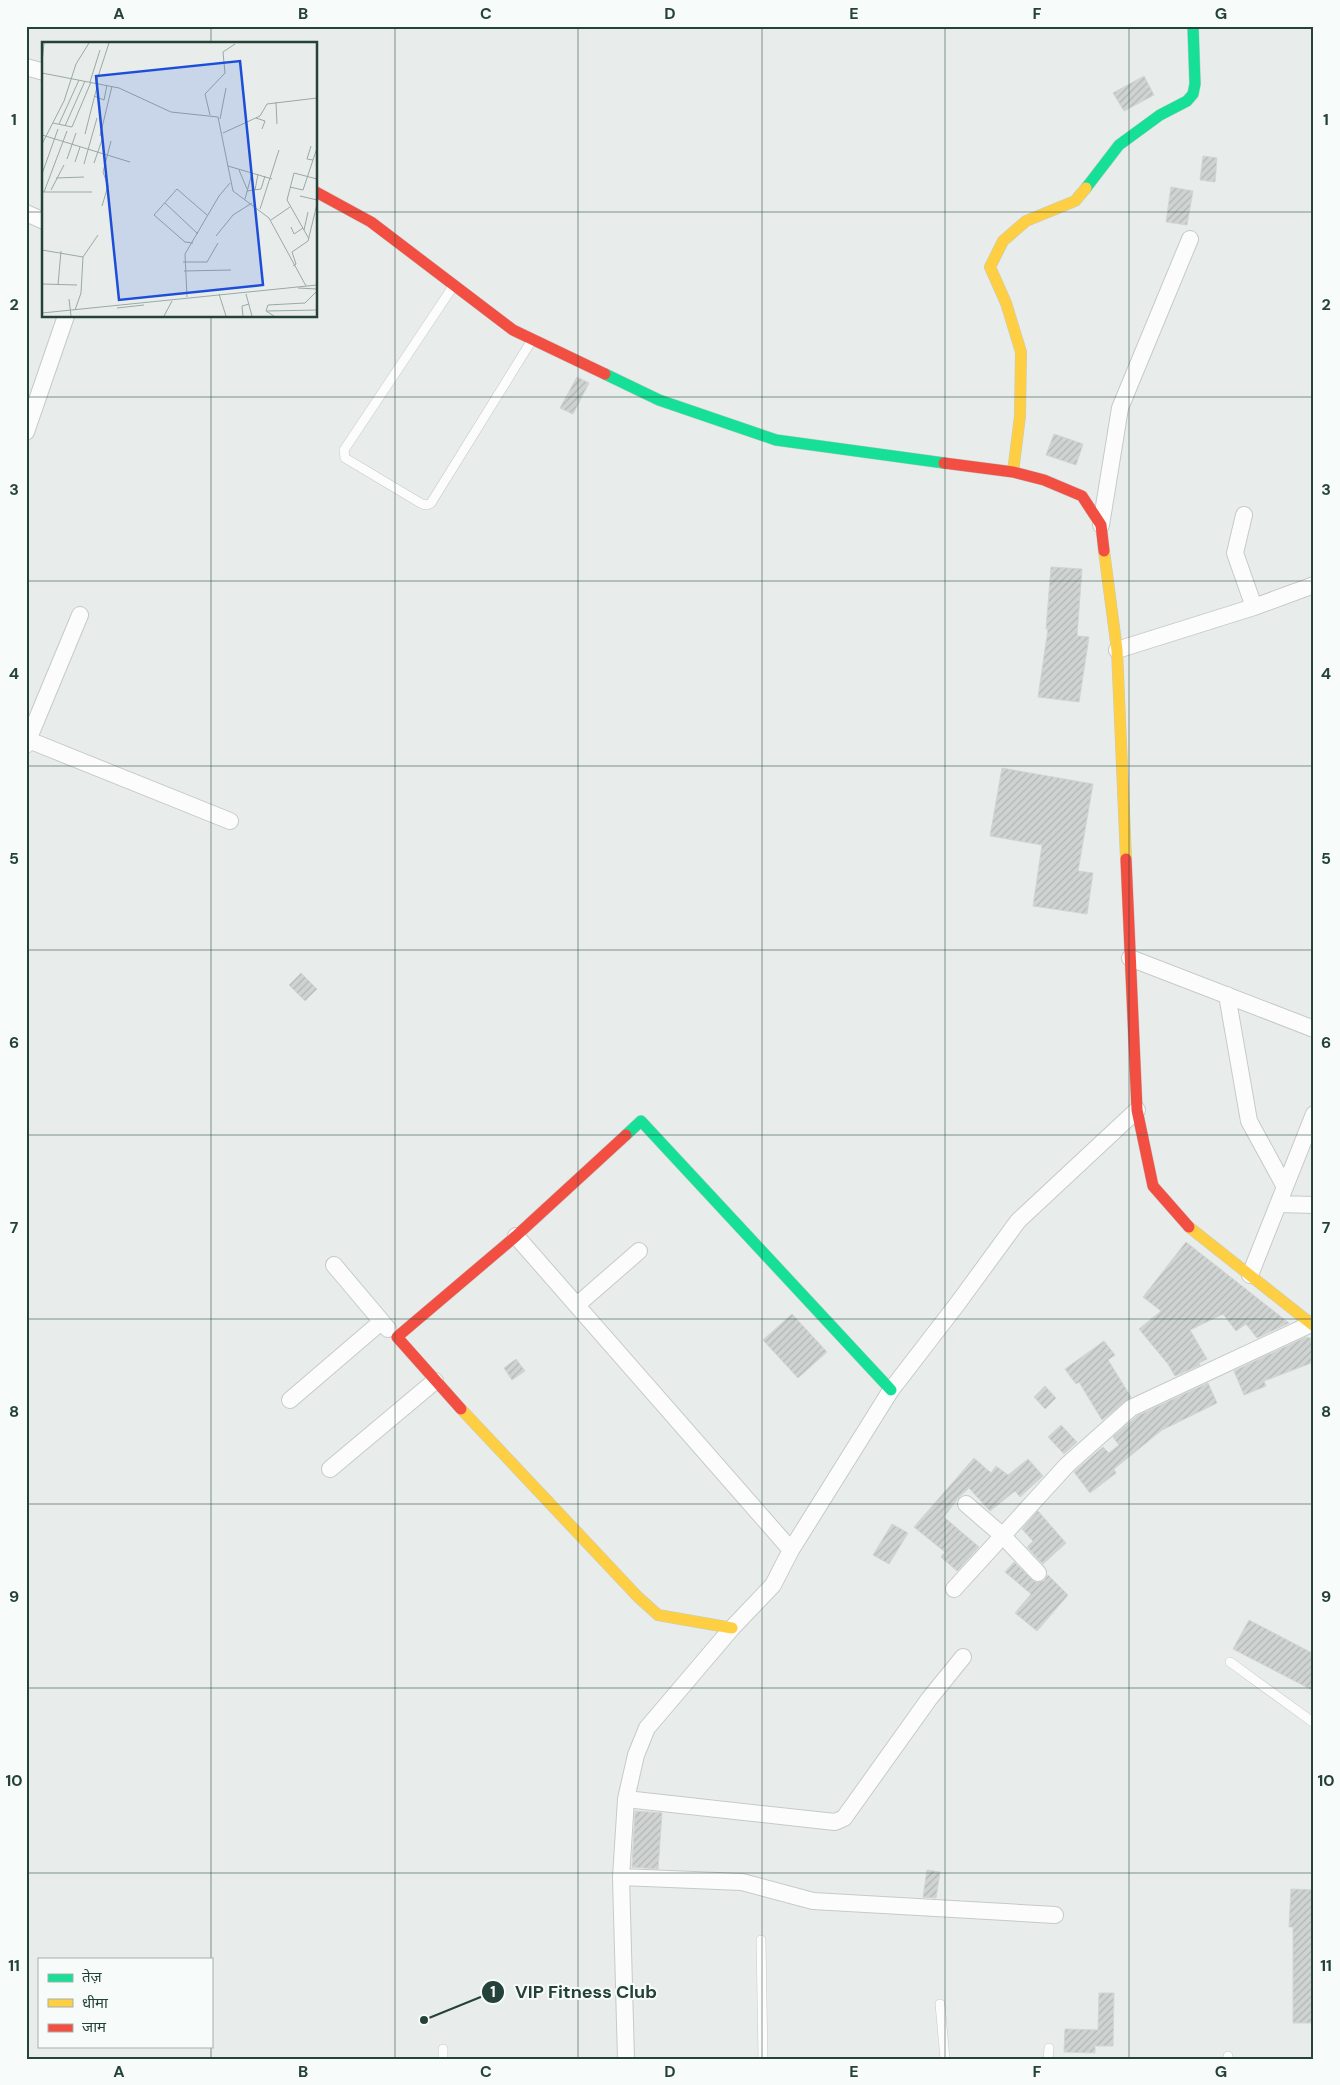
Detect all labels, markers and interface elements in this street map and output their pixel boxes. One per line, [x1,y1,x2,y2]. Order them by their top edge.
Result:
text: A [113,3,125,24]
text: B [298,3,308,24]
text: C [480,3,492,24]
text: D [664,3,676,24]
text: E [849,3,859,24]
text: F [1033,3,1042,24]
text: G [1215,3,1227,24]
inset map [42,42,318,318]
text: 1 [11,109,17,130]
text: 1 [1323,109,1329,130]
text: 2 [9,294,19,315]
text: 2 [1321,294,1331,315]
text: 3 [9,479,19,500]
text: 3 [1321,479,1331,500]
text: 4 [9,663,19,684]
text: 4 [1321,663,1331,684]
text: 5 [9,848,19,869]
text: 5 [1321,848,1331,869]
text: 6 [9,1032,19,1053]
text: 6 [1321,1032,1331,1053]
text: 7 [10,1217,19,1238]
text: 7 [1322,1217,1331,1238]
text: 8 [9,1401,19,1422]
text: 8 [1321,1401,1331,1422]
text: 9 [9,1586,19,1607]
text: 9 [1321,1586,1331,1607]
text: 10 [5,1770,23,1791]
text: 10 [1317,1770,1335,1791]
text: 11 [8,1955,20,1976]
text: 11 [1320,1955,1332,1976]
legend [38,1958,212,2048]
text: तेज़ [82,1967,103,1987]
callout: VIP Fitness Club [480,1976,667,2009]
text: VIP Fitness Club [515,1980,657,2004]
text: 1 [490,1982,496,2002]
text: धीमा [82,1993,109,2013]
text: जाम [82,2017,107,2037]
text: A [113,2061,125,2082]
text: B [298,2061,308,2082]
text: C [480,2061,492,2082]
text: D [664,2061,676,2082]
text: E [849,2061,859,2082]
text: F [1033,2061,1042,2082]
text: G [1215,2061,1227,2082]

